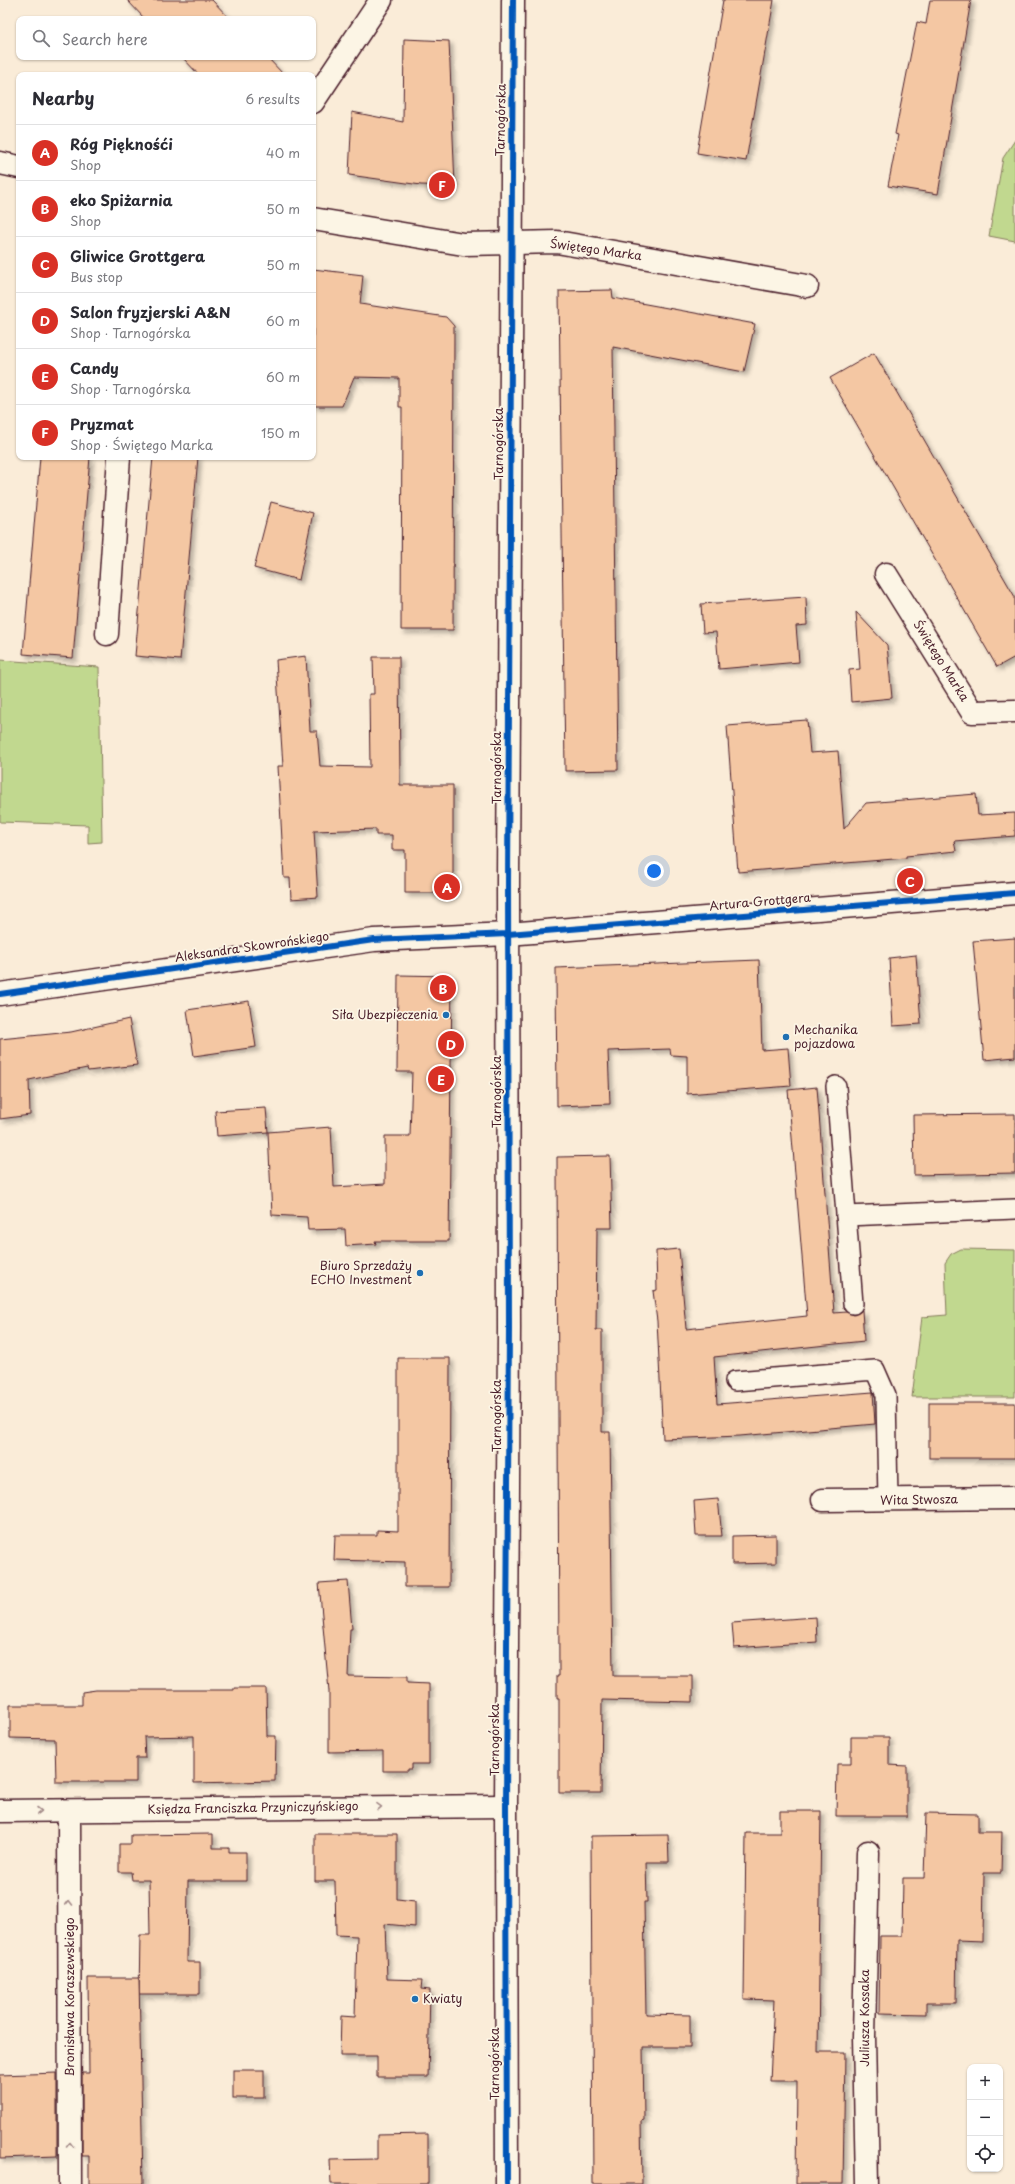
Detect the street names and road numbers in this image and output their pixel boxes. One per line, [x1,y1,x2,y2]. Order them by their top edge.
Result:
street label: Tarnogórska [490,83,510,156]
street label: Świętego Marka [549,234,644,264]
street label: Tarnogórska [489,407,507,480]
street label: Świętego Marka [910,616,974,705]
street label: Tarnogórska [487,731,505,804]
street label: Artura Grottgera [708,888,812,914]
street label: Aleksandra Skowrońskiego [174,926,330,966]
street label: Tarnogórska [487,1055,505,1128]
street label: Tarnogórska [487,1379,505,1452]
street label: Wita Stwosza [880,1489,959,1509]
street label: Tarnogórska [485,1703,503,1776]
street label: Księdza Franciszka Przyniczyńskiego [147,1796,359,1818]
street label: Bronisława Koraszewskiego [60,1917,78,2077]
street label: Juliusza Kossaka [855,1969,873,2067]
street label: Tarnogórska [485,2027,503,2100]

